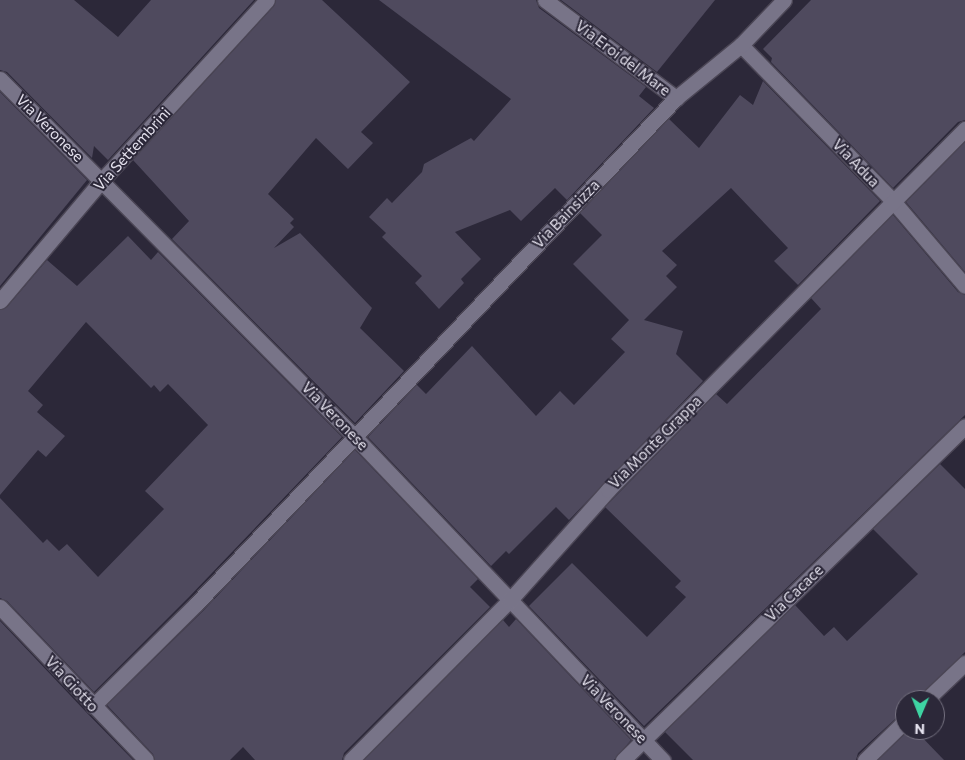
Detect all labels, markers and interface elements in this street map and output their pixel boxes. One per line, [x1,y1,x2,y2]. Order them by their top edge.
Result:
street label: Via Eroi del Mare [572,16,674,100]
street label: Via Veronese [13,91,87,165]
street label: Via Settembrini [90,104,174,194]
street label: Via Adua [829,135,883,191]
street label: Via Bainsizza [529,176,603,252]
street label: Via Veronese [298,378,372,454]
street label: Via Monte Grappa [605,392,705,492]
street label: Via Cacace [761,561,827,625]
street label: Via Giotto [42,652,102,716]
street label: Via Veronese [577,671,651,747]
north arrow [895,690,945,740]
text: N [914,721,925,738]

